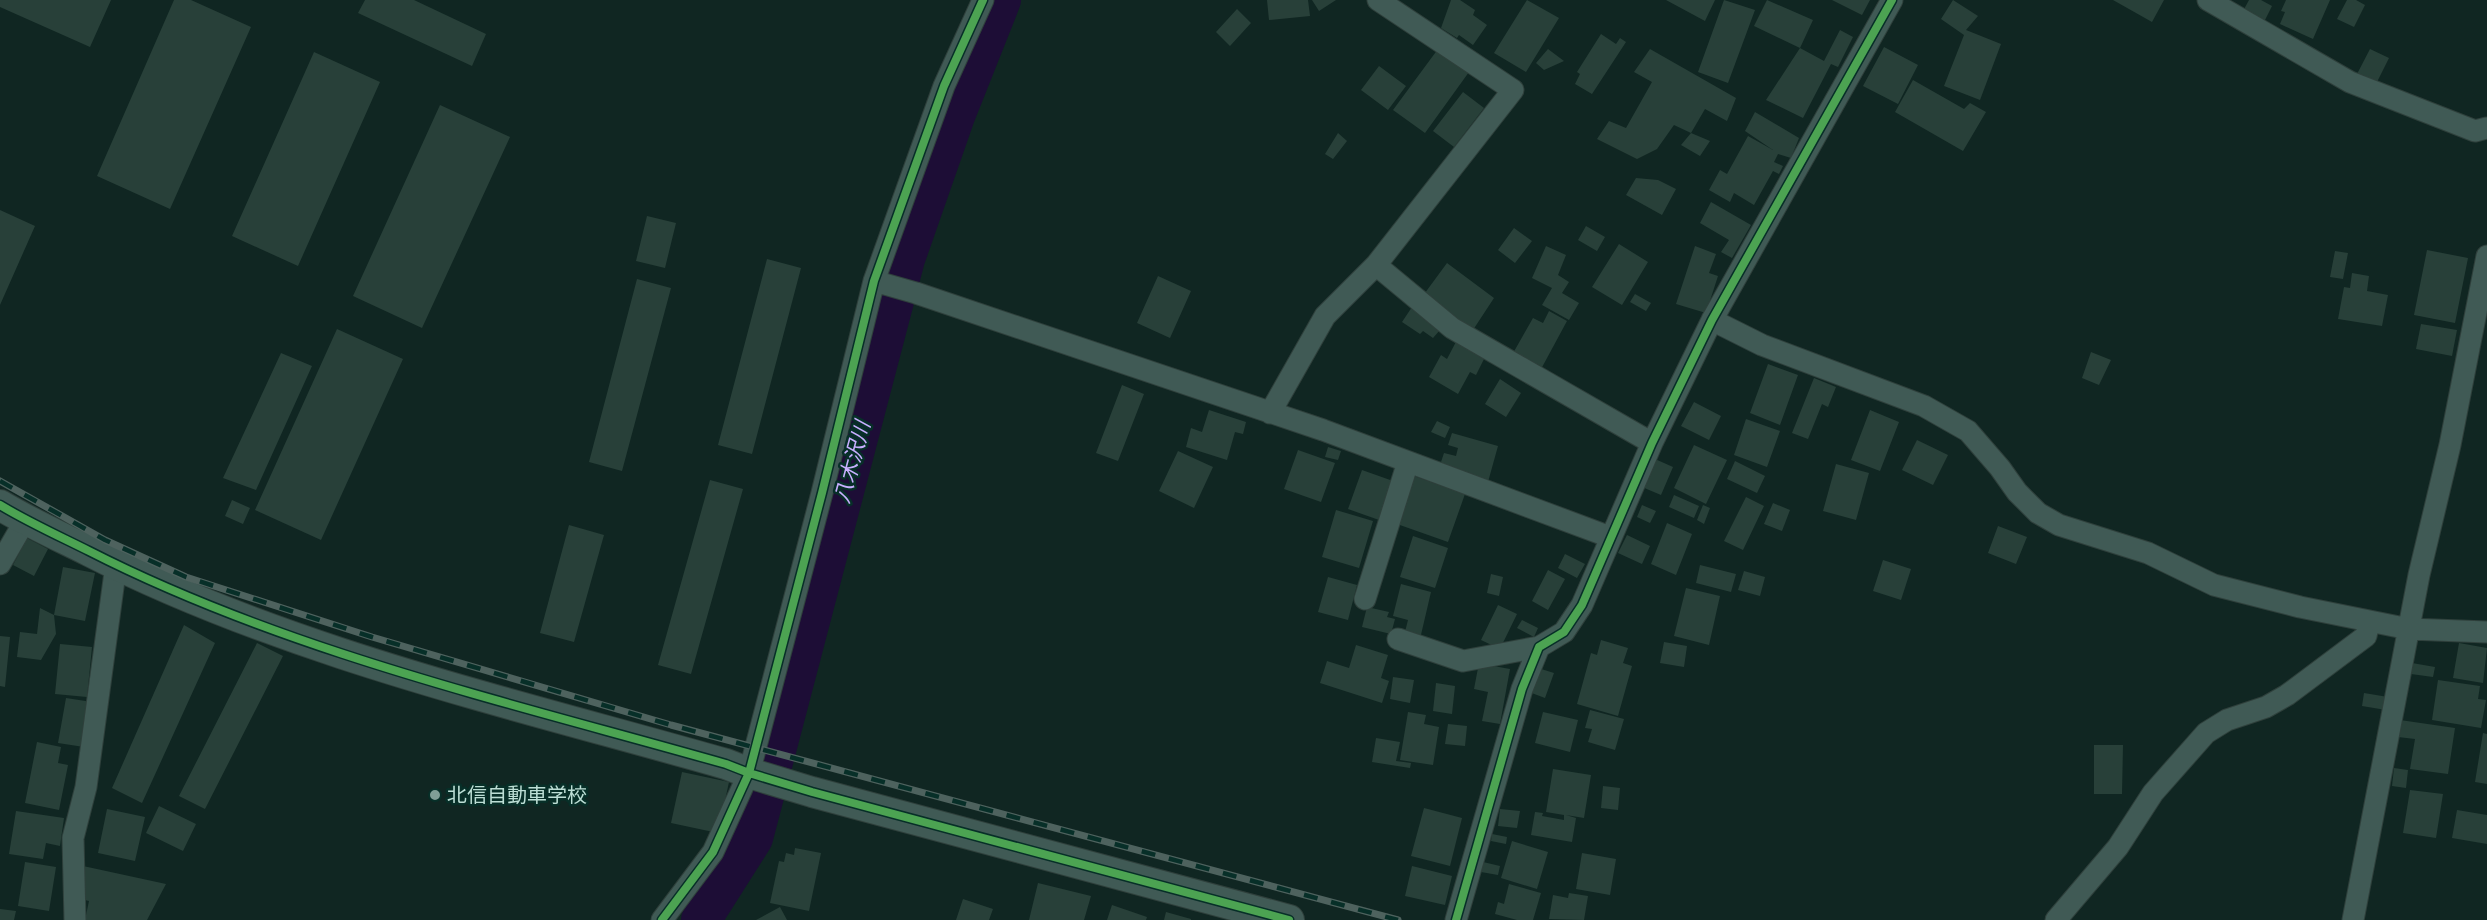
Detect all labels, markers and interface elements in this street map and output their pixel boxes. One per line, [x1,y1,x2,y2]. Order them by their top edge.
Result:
water label: 八木沢川 [829,416,875,506]
place label: 北信自動車学校 [447,783,587,807]
marker: 北信自動車学校 [428,788,442,802]

